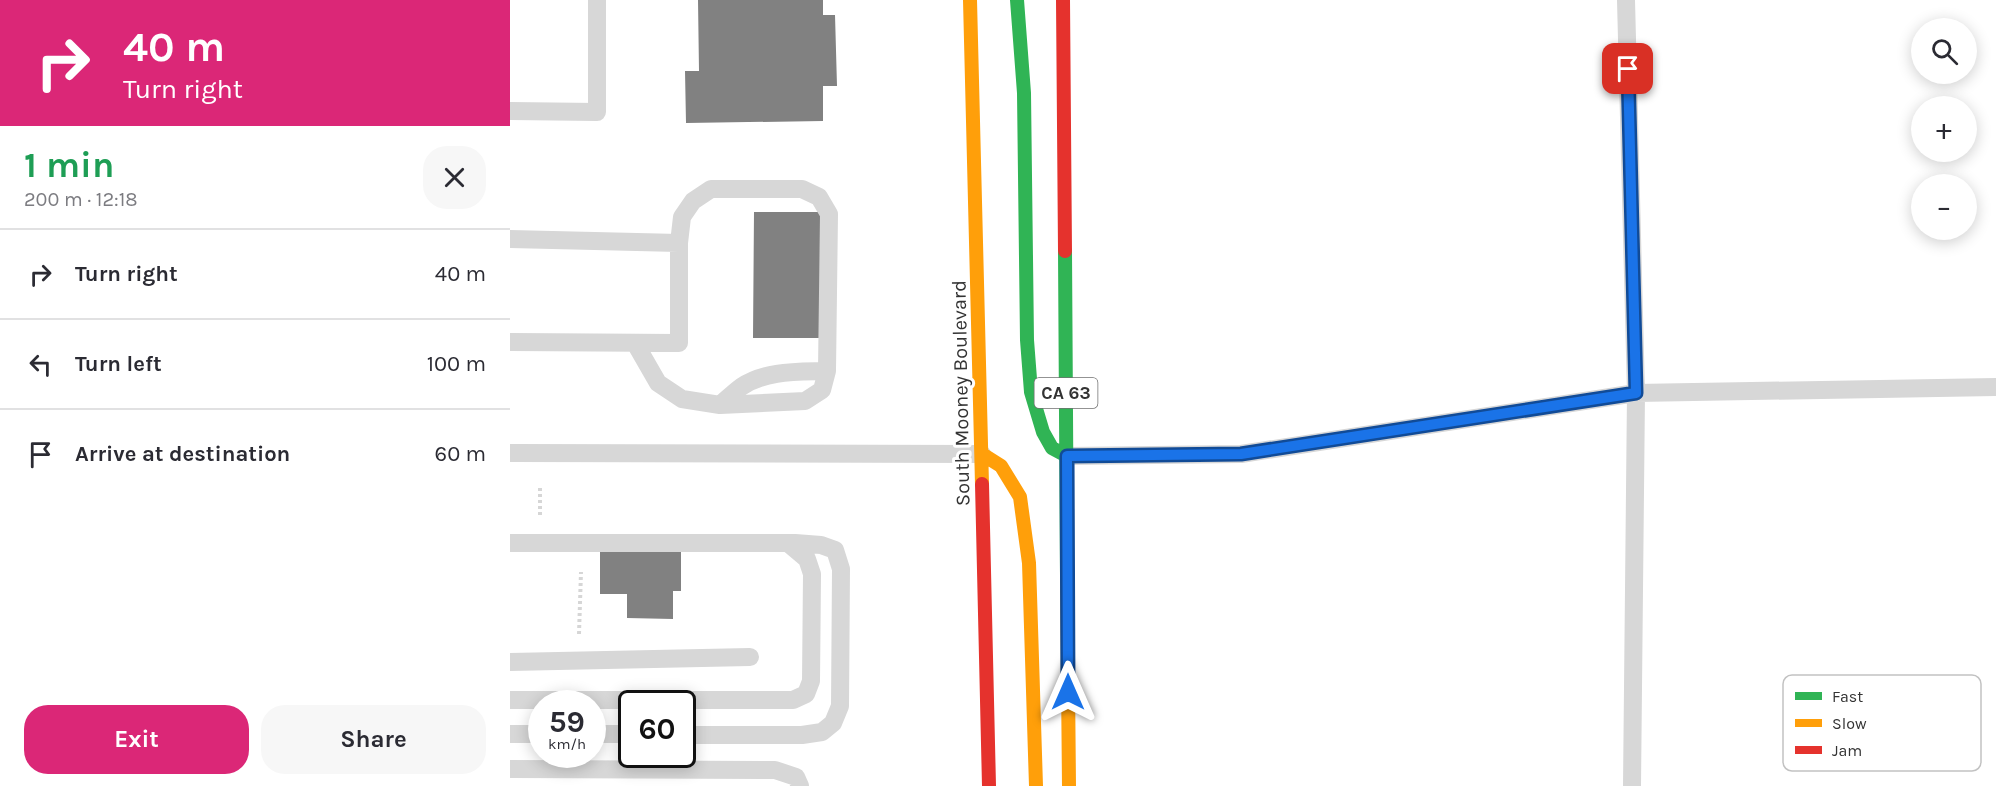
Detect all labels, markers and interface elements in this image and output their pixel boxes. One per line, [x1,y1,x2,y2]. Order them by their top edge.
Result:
map controls [1911,18,1977,240]
button: search [1911,18,1977,84]
text: 40 m [123,22,225,72]
icon: right [24,24,102,102]
pin [1602,43,1653,94]
icon: arrive [1611,52,1644,85]
text: Turn right [123,73,243,105]
button: + [1911,96,1977,162]
text: 1 min [24,144,114,186]
button: close [423,146,486,209]
button: − [1911,174,1977,240]
text: 200 m · 12:18 [24,188,138,211]
icon: right [24,258,57,291]
text: Turn right [75,261,178,287]
text: 40 m [435,261,486,287]
street label: South Mooney Boulevard [948,280,974,506]
icon: left [24,348,57,381]
text: Turn left [75,351,162,377]
text: 100 m [427,351,486,377]
road number: CA 63 [1034,378,1098,408]
icon: arrive [24,438,57,471]
text: Arrive at destination [75,441,290,467]
text: 60 m [435,441,486,467]
position arrow [1036,660,1100,724]
legend [1783,675,1981,771]
text: Fast [1832,687,1863,706]
speed limit sign: 60 [618,690,696,768]
text: 59 [549,704,585,740]
button: Exit [24,705,249,774]
button: Share [261,705,486,774]
text: Slow [1832,714,1867,733]
text: km/h [548,735,586,753]
text: Jam [1832,741,1862,760]

